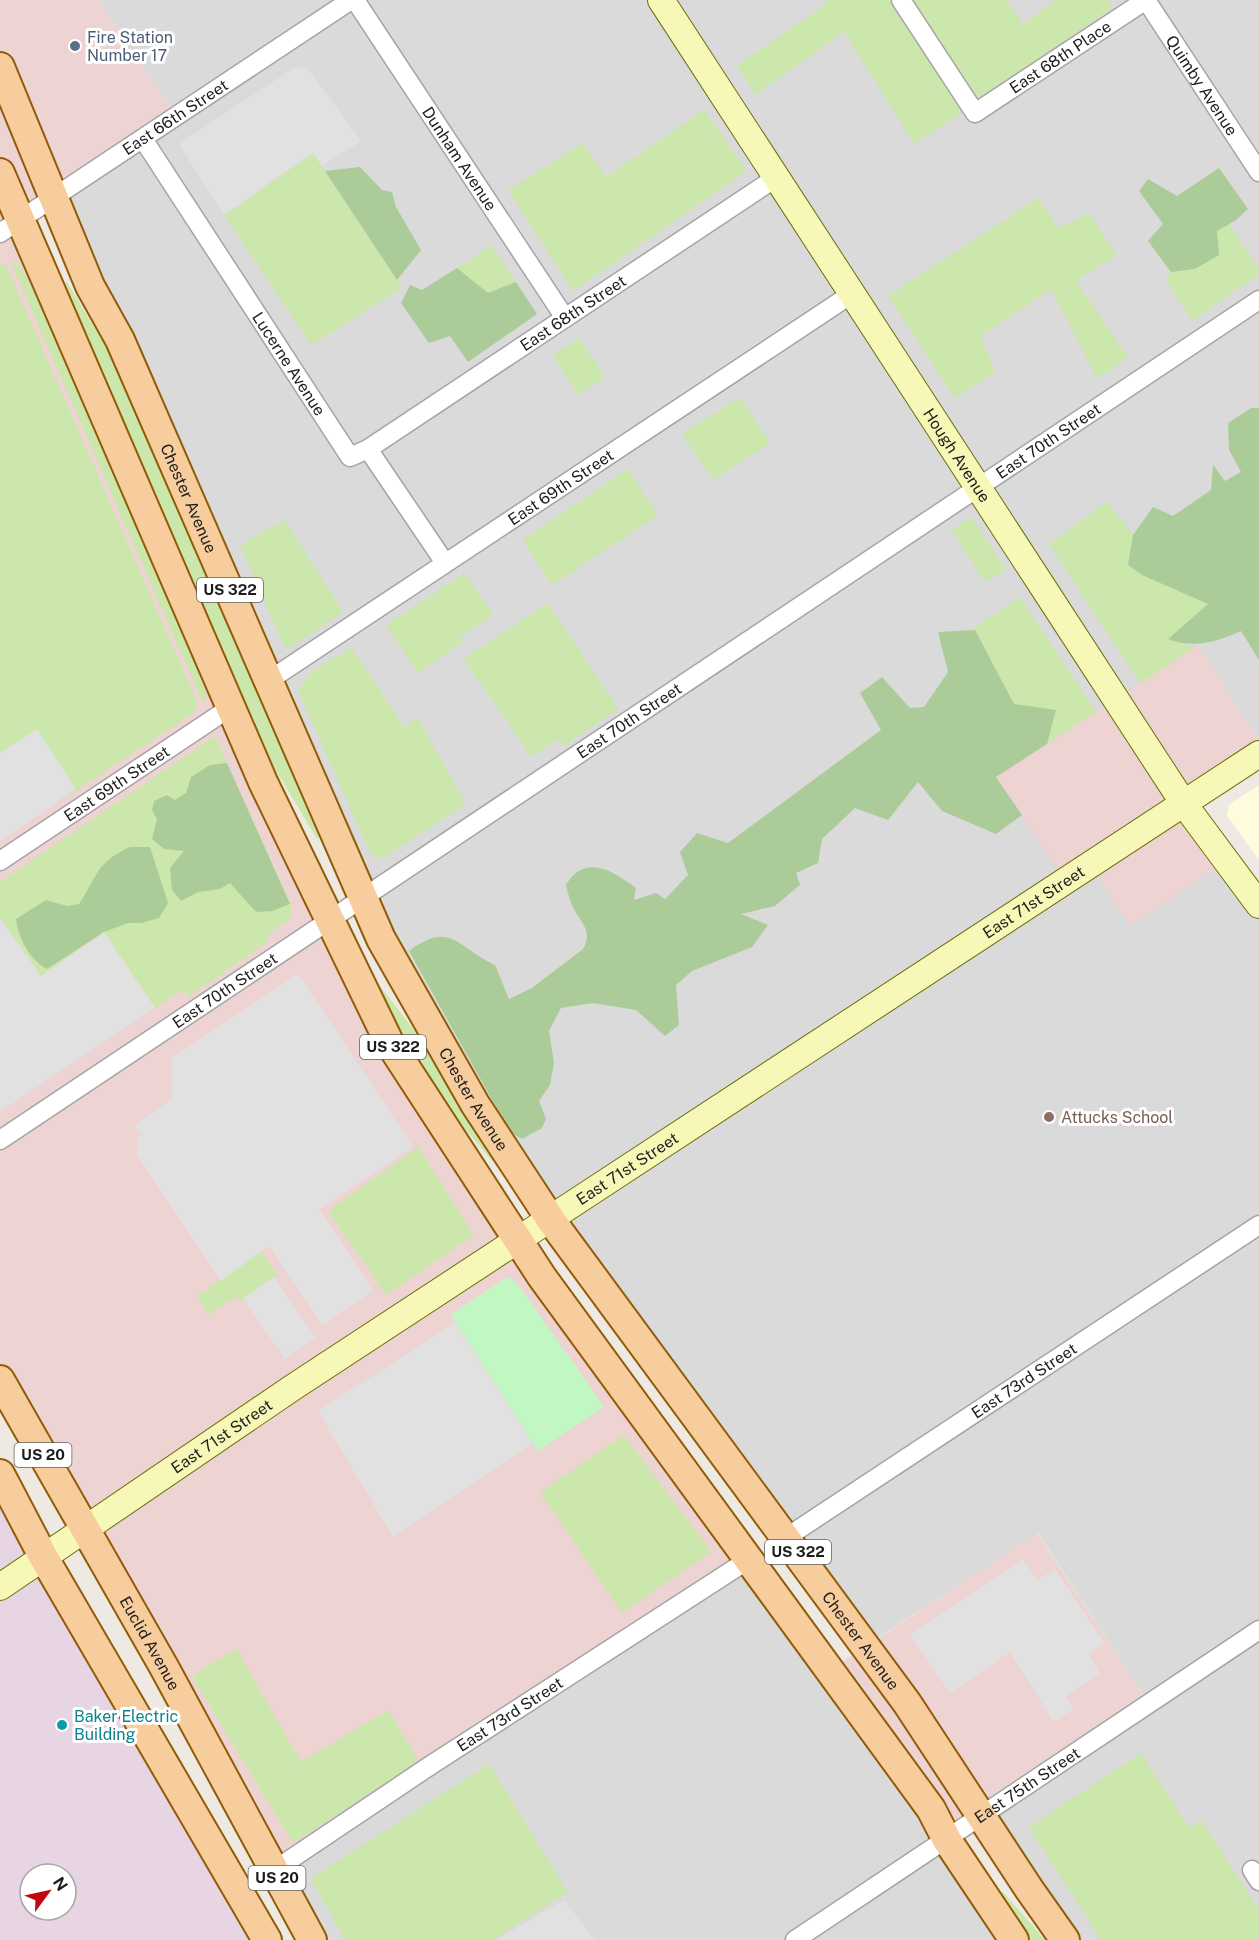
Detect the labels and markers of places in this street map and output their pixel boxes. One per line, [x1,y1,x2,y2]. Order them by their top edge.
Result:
place label: Fire Station Number 17 [87,28,173,65]
marker: Fire Station Number 17 [68,39,82,53]
place label: Attucks School [1061,1108,1173,1127]
marker: Attucks School [1042,1110,1056,1124]
place label: Baker Electric Building [74,1707,178,1744]
marker: Baker Electric Building [55,1718,69,1732]

